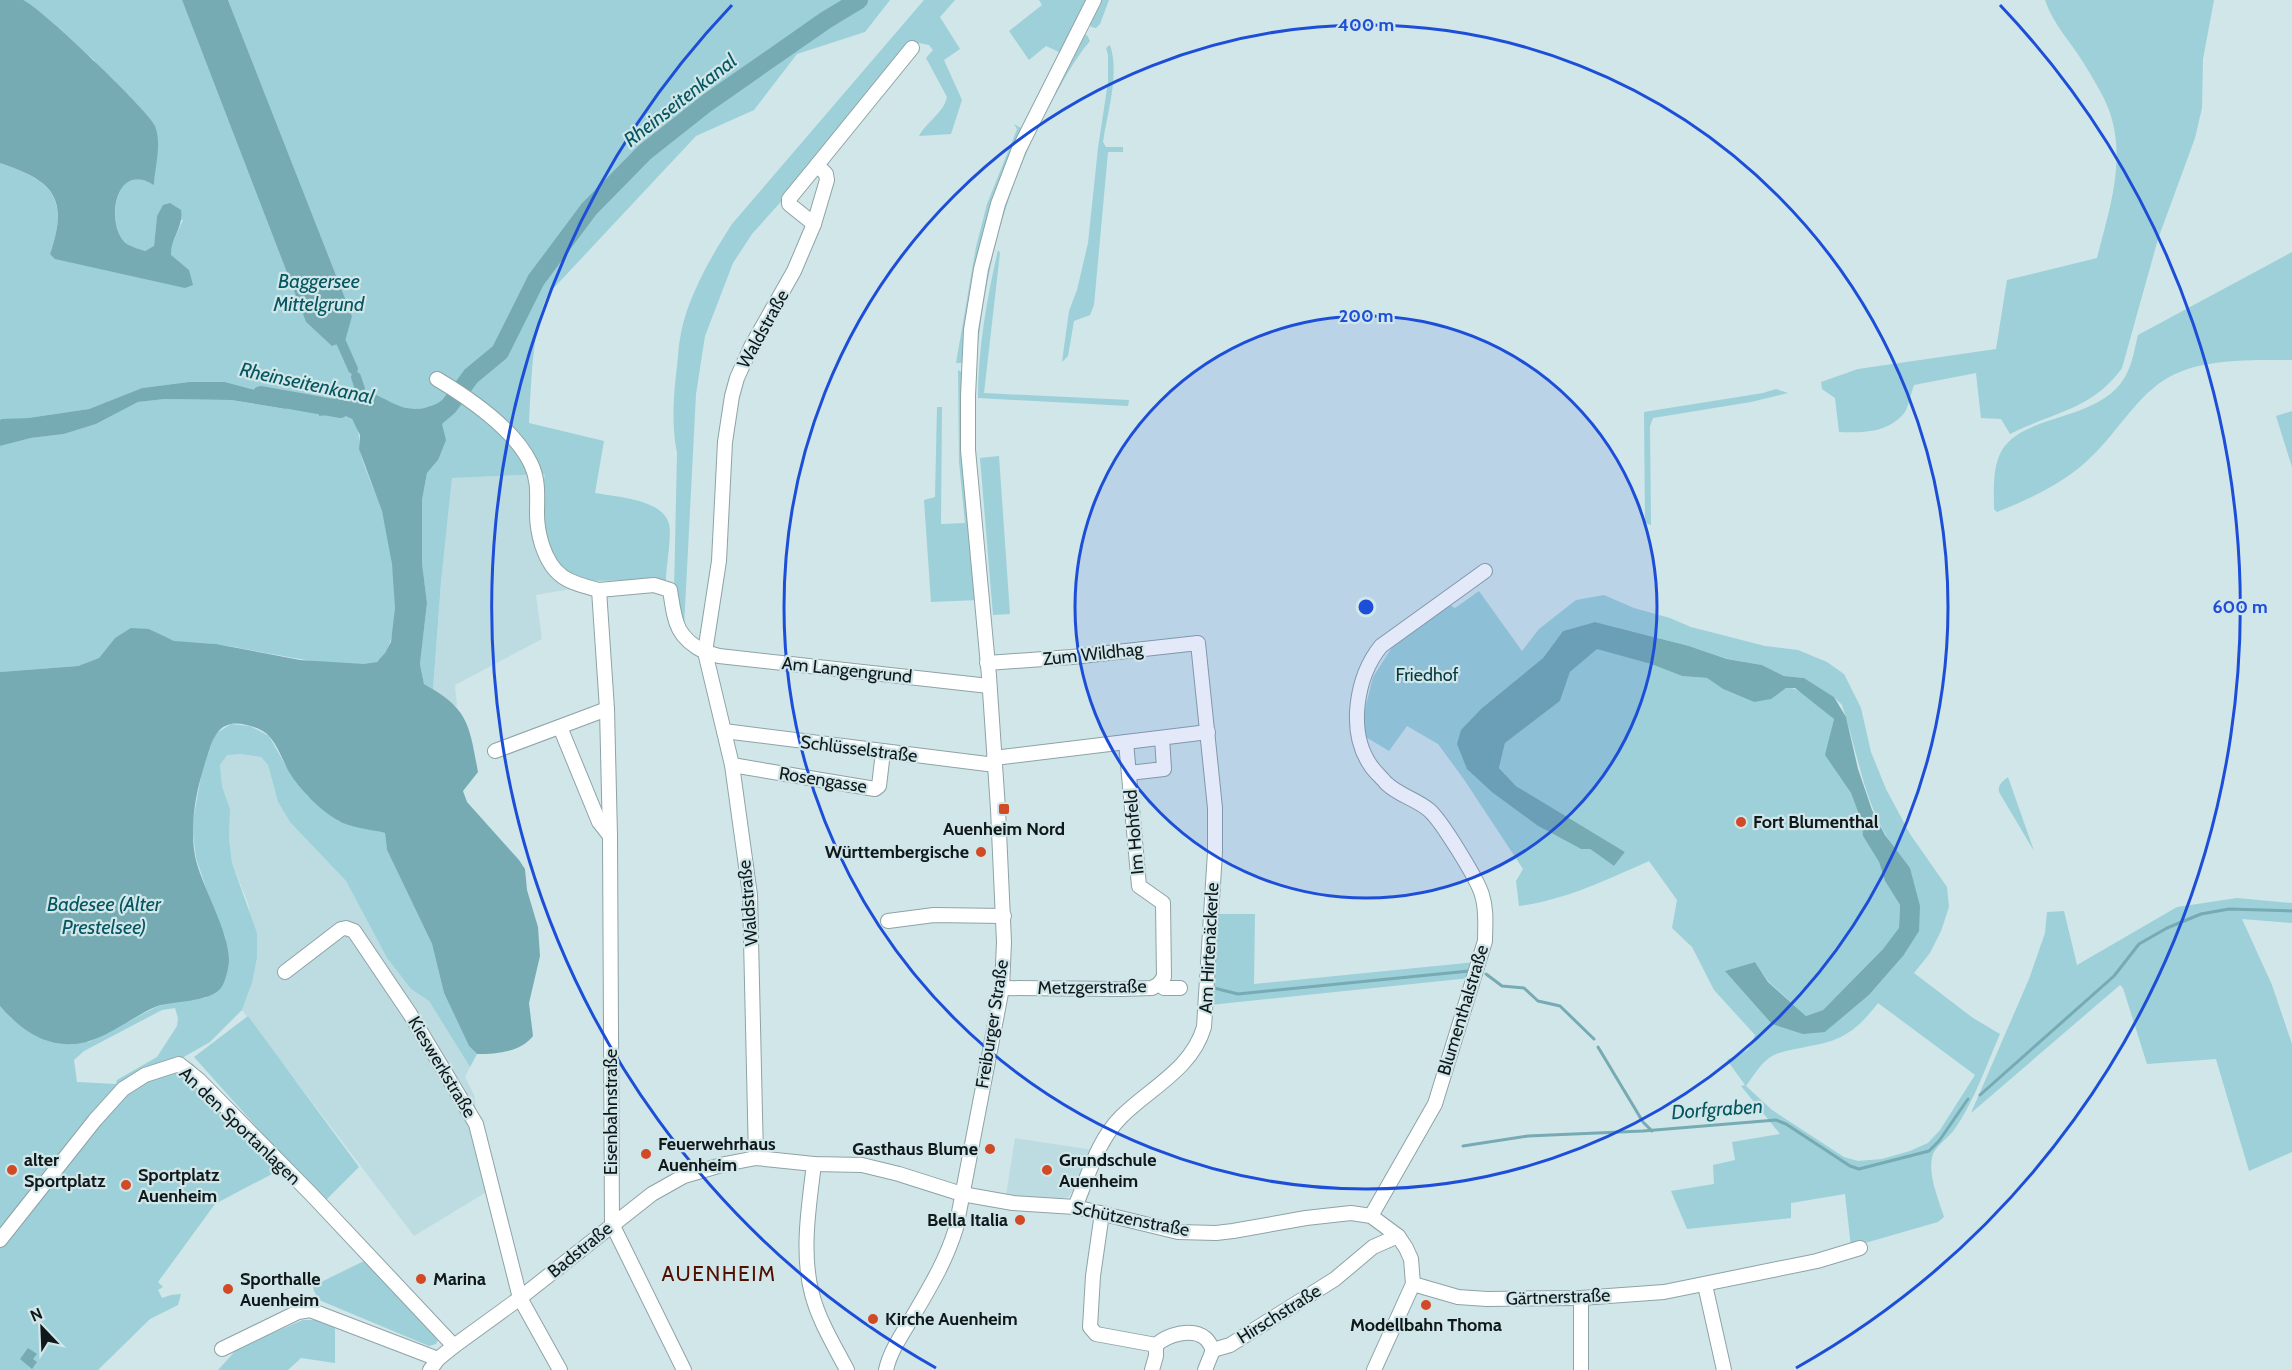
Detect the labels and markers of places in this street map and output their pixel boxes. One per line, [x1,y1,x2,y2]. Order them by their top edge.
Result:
centre of rings [1356,597,1376,617]
marker: Auenheim Nord [997,802,1011,816]
place label: Fort Blumenthal [1753,811,1879,833]
marker: Fort Blumenthal [1734,815,1748,829]
place label: Auenheim Nord [943,818,1065,840]
place label: Württembergische [825,841,969,863]
marker: Württembergische [974,845,988,859]
place label: Feuerwehrhaus Auenheim [658,1133,776,1176]
place label: Gasthaus Blume [852,1138,978,1160]
marker: Gasthaus Blume [983,1142,997,1156]
marker: Feuerwehrhaus Auenheim [639,1147,653,1161]
place label: alter Sportplatz [24,1149,106,1192]
place label: Grundschule Auenheim [1059,1149,1156,1192]
marker: alter Sportplatz [5,1163,19,1177]
marker: Grundschule Auenheim [1040,1163,1054,1177]
place label: Sportplatz Auenheim [138,1164,220,1207]
marker: Sportplatz Auenheim [119,1178,133,1192]
place label: Bella Italia [927,1209,1008,1231]
marker: Bella Italia [1013,1213,1027,1227]
place label: Sporthalle Auenheim [240,1268,321,1311]
place label: Marina [433,1268,486,1290]
marker: Marina [414,1272,428,1286]
marker: Sporthalle Auenheim [221,1282,235,1296]
marker: Modellbahn Thoma [1419,1298,1433,1312]
place label: Kirche Auenheim [885,1308,1018,1330]
marker: Kirche Auenheim [866,1312,880,1326]
place label: Modellbahn Thoma [1350,1314,1502,1336]

